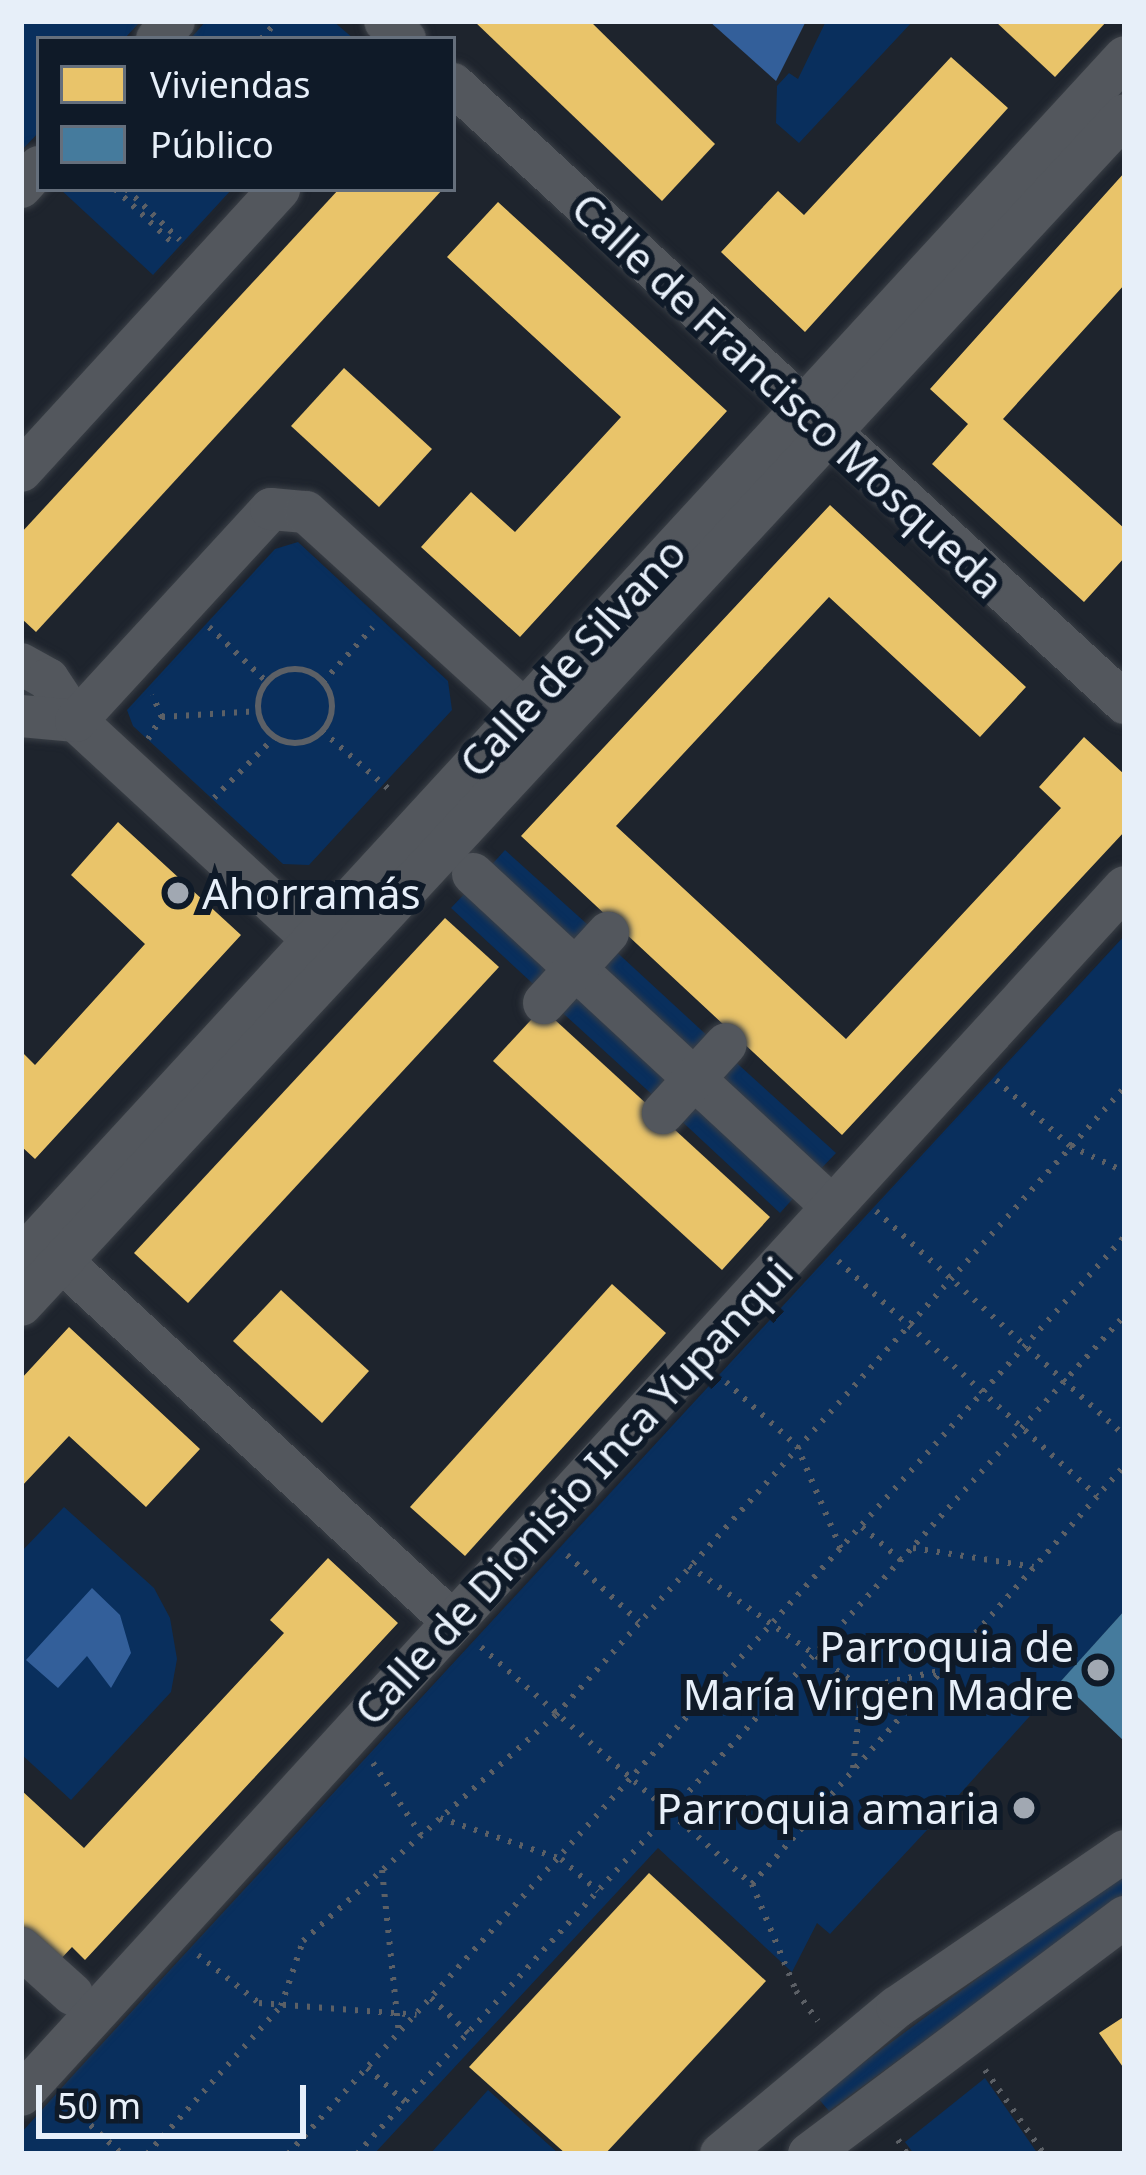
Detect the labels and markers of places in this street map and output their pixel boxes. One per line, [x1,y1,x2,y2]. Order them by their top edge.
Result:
place label: Ahorramás [202,868,421,918]
marker: Ahorramás [165,880,191,906]
place label: Parroquia de María Virgen Madre [683,1621,1074,1720]
marker: Parroquia de María Virgen Madre [1085,1657,1111,1683]
place label: Parroquia amaria [657,1783,1000,1833]
marker: Parroquia amaria [1011,1795,1037,1821]

